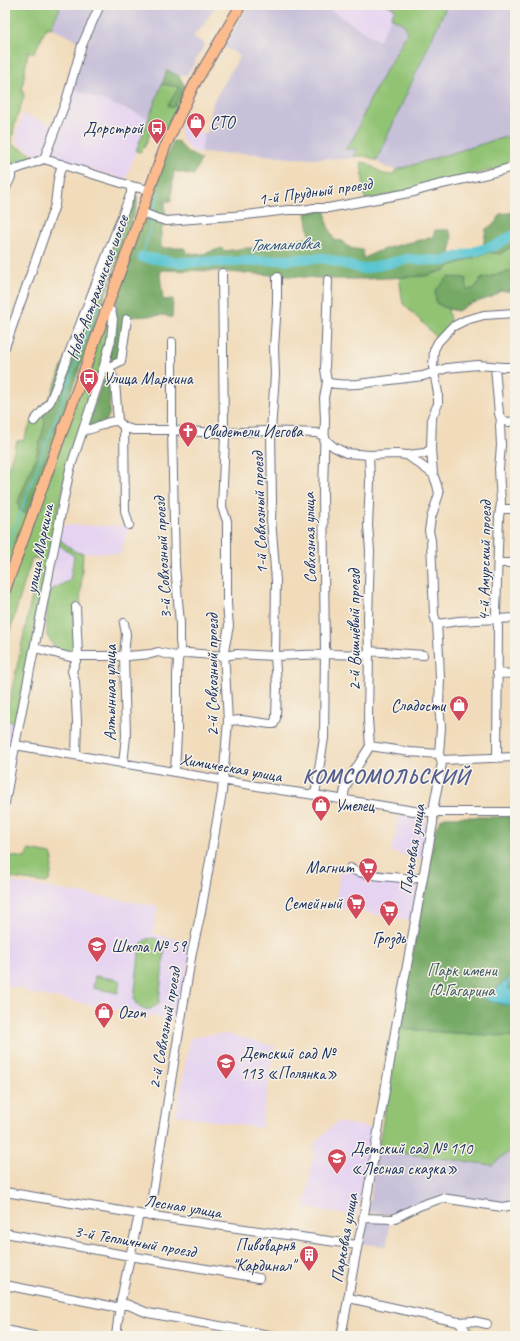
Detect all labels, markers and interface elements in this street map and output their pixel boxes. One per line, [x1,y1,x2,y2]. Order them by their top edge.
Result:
shop icon: СТО [185,111,207,139]
place label: СТО [210,112,237,133]
bus stop icon: Дорстрой [146,117,168,145]
place label: Дорстрой [83,118,144,139]
street label: 1-й Прудный проезд [257,173,375,210]
street label: Ново-Астраханское шоссе [62,211,134,362]
water label: Токмановка [249,232,322,256]
bus stop icon: Улица Маркина [78,367,100,395]
place label: Улица Маркина [103,368,194,389]
church icon: Свидетели Иегова [177,420,199,448]
place label: Свидетели Иегова [202,421,304,442]
street label: 1-й Совхозный проезд [247,449,272,575]
street label: Совхозная улица [298,491,321,584]
street label: 3-й Совхозный проезд [149,494,176,620]
street label: 4-й Амурский проезд [473,499,496,621]
street label: улица Маркина [20,501,59,596]
street label: 2-й Вишнёвый проезд [344,567,365,691]
street label: 2-й Совхозный проезд [202,612,223,736]
street label: Алтынная улица [100,644,121,741]
shop icon: Сладости [448,694,470,722]
place label: Сладости [391,695,447,716]
street label: Химическая улица [178,748,285,787]
district label: КОМСОМОЛЬСКИЙ [303,763,472,789]
shop icon: Умелец [310,794,332,822]
place label: Умелец [335,795,375,816]
street label: Парковая улица [395,801,430,895]
supermarket icon: Магнит [357,856,379,884]
place label: Магнит [306,857,354,878]
supermarket icon: Семейный [345,892,367,920]
place label: Семейный [284,893,343,914]
supermarket icon: Гроздь [378,899,400,927]
place label: Гроздь [372,928,407,950]
school or university icon: Школа № 59 [86,935,108,963]
place label: Школа № 59 [111,936,187,957]
park label: Парк имени Ю.Гагарина [427,960,499,1001]
street label: 2-й Совхозный проезд [144,964,186,1090]
shop icon: Ozon [93,1001,115,1029]
place label: Ozon [118,1002,146,1023]
place label: Детский сад № 113 «Полянка» [240,1043,337,1084]
school or university icon: Детский сад № 113 «Полянка» [215,1052,237,1080]
place label: Детский сад № 110 «Лесная сказка» [351,1138,474,1180]
school or university icon: Детский сад № 110 «Лесная сказка» [326,1147,348,1175]
street label: Лесная улица [143,1190,225,1223]
street label: Парковая улица [326,1190,363,1284]
street label: 3-й Тепличный проезд [72,1220,199,1263]
place label: Пивоварня "Кардинал" [232,1235,299,1276]
building icon: Пивоварня "Кардинал" [298,1244,320,1272]

